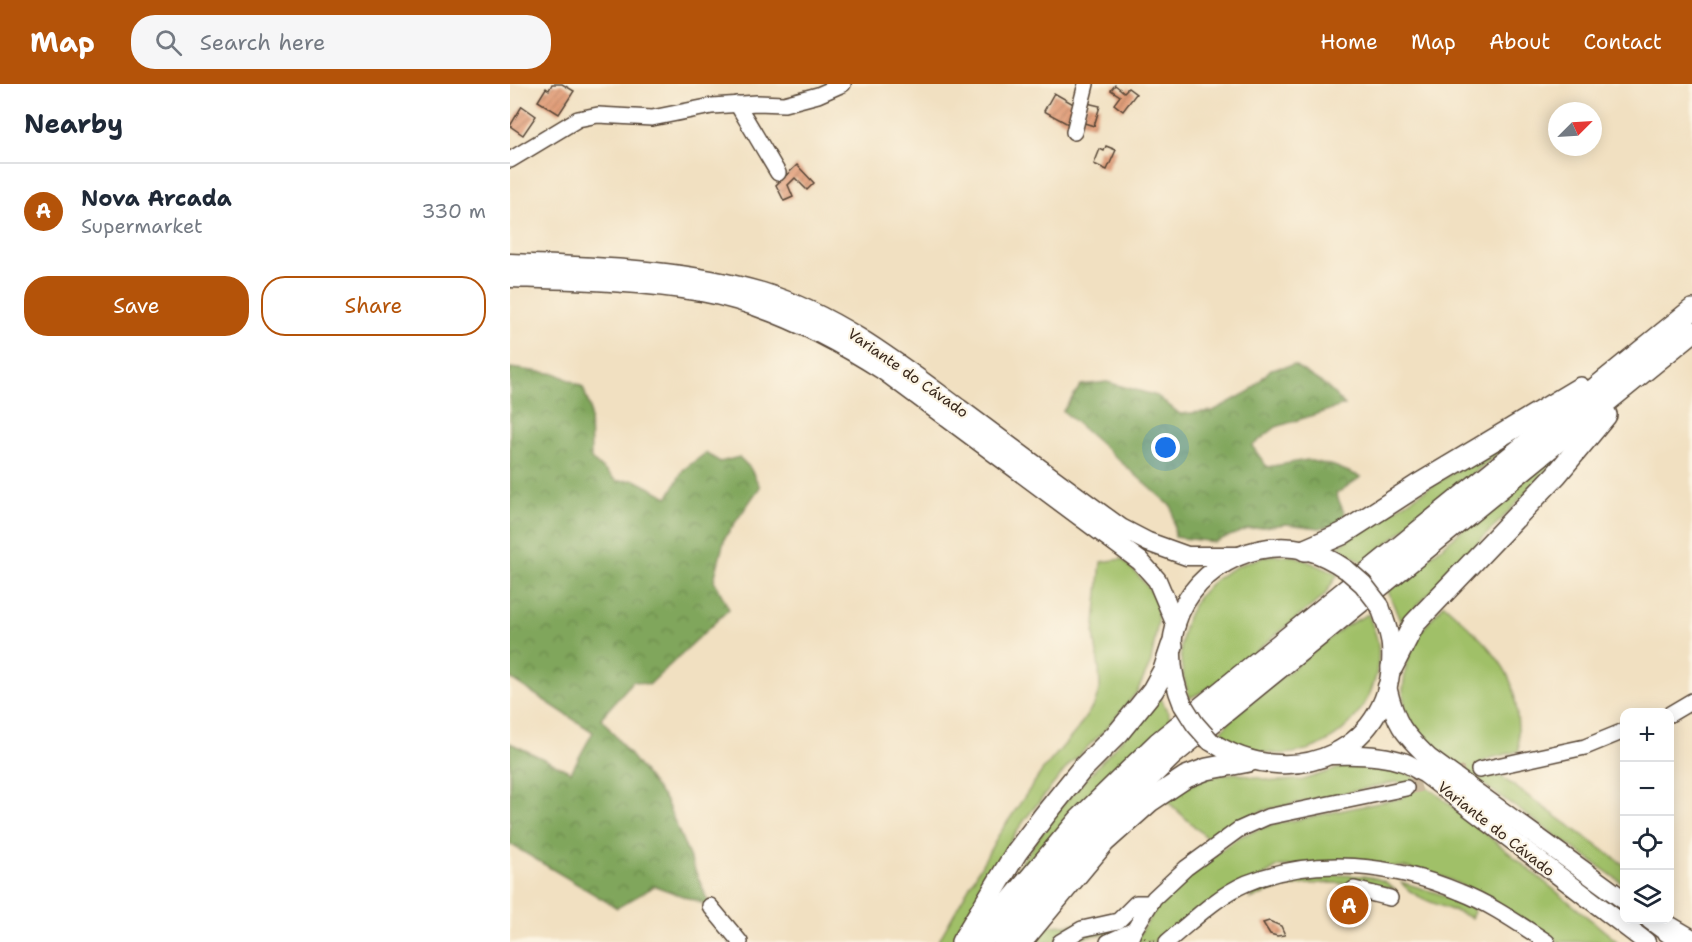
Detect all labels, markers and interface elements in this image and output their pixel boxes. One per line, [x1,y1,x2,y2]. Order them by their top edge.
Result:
search box [131,15,551,69]
text: Map [30,23,95,61]
icon: search [152,26,185,59]
text: Search here [200,28,325,57]
text: Home [1320,28,1378,56]
text: Map [1411,28,1456,56]
text: About [1489,28,1550,56]
text: Contact [1583,28,1662,56]
north arrow [1548,102,1602,156]
text: Nearby [24,106,123,141]
text: Nova Arcada [81,184,232,213]
text: A [36,198,51,224]
text: 330 m [422,198,486,224]
text: Supermarket [81,213,203,239]
button: Save [24,276,249,336]
button: Share [261,276,486,336]
street label: Variante do Cávado [844,324,972,422]
your location [1151,433,1180,462]
map controls [1620,708,1674,924]
button: + [1620,708,1674,762]
button: − [1620,762,1674,816]
street label: Variante do Cávado [1433,777,1559,881]
button: locate [1620,816,1674,870]
button: layers [1620,870,1674,924]
pin: A [1330,882,1368,928]

